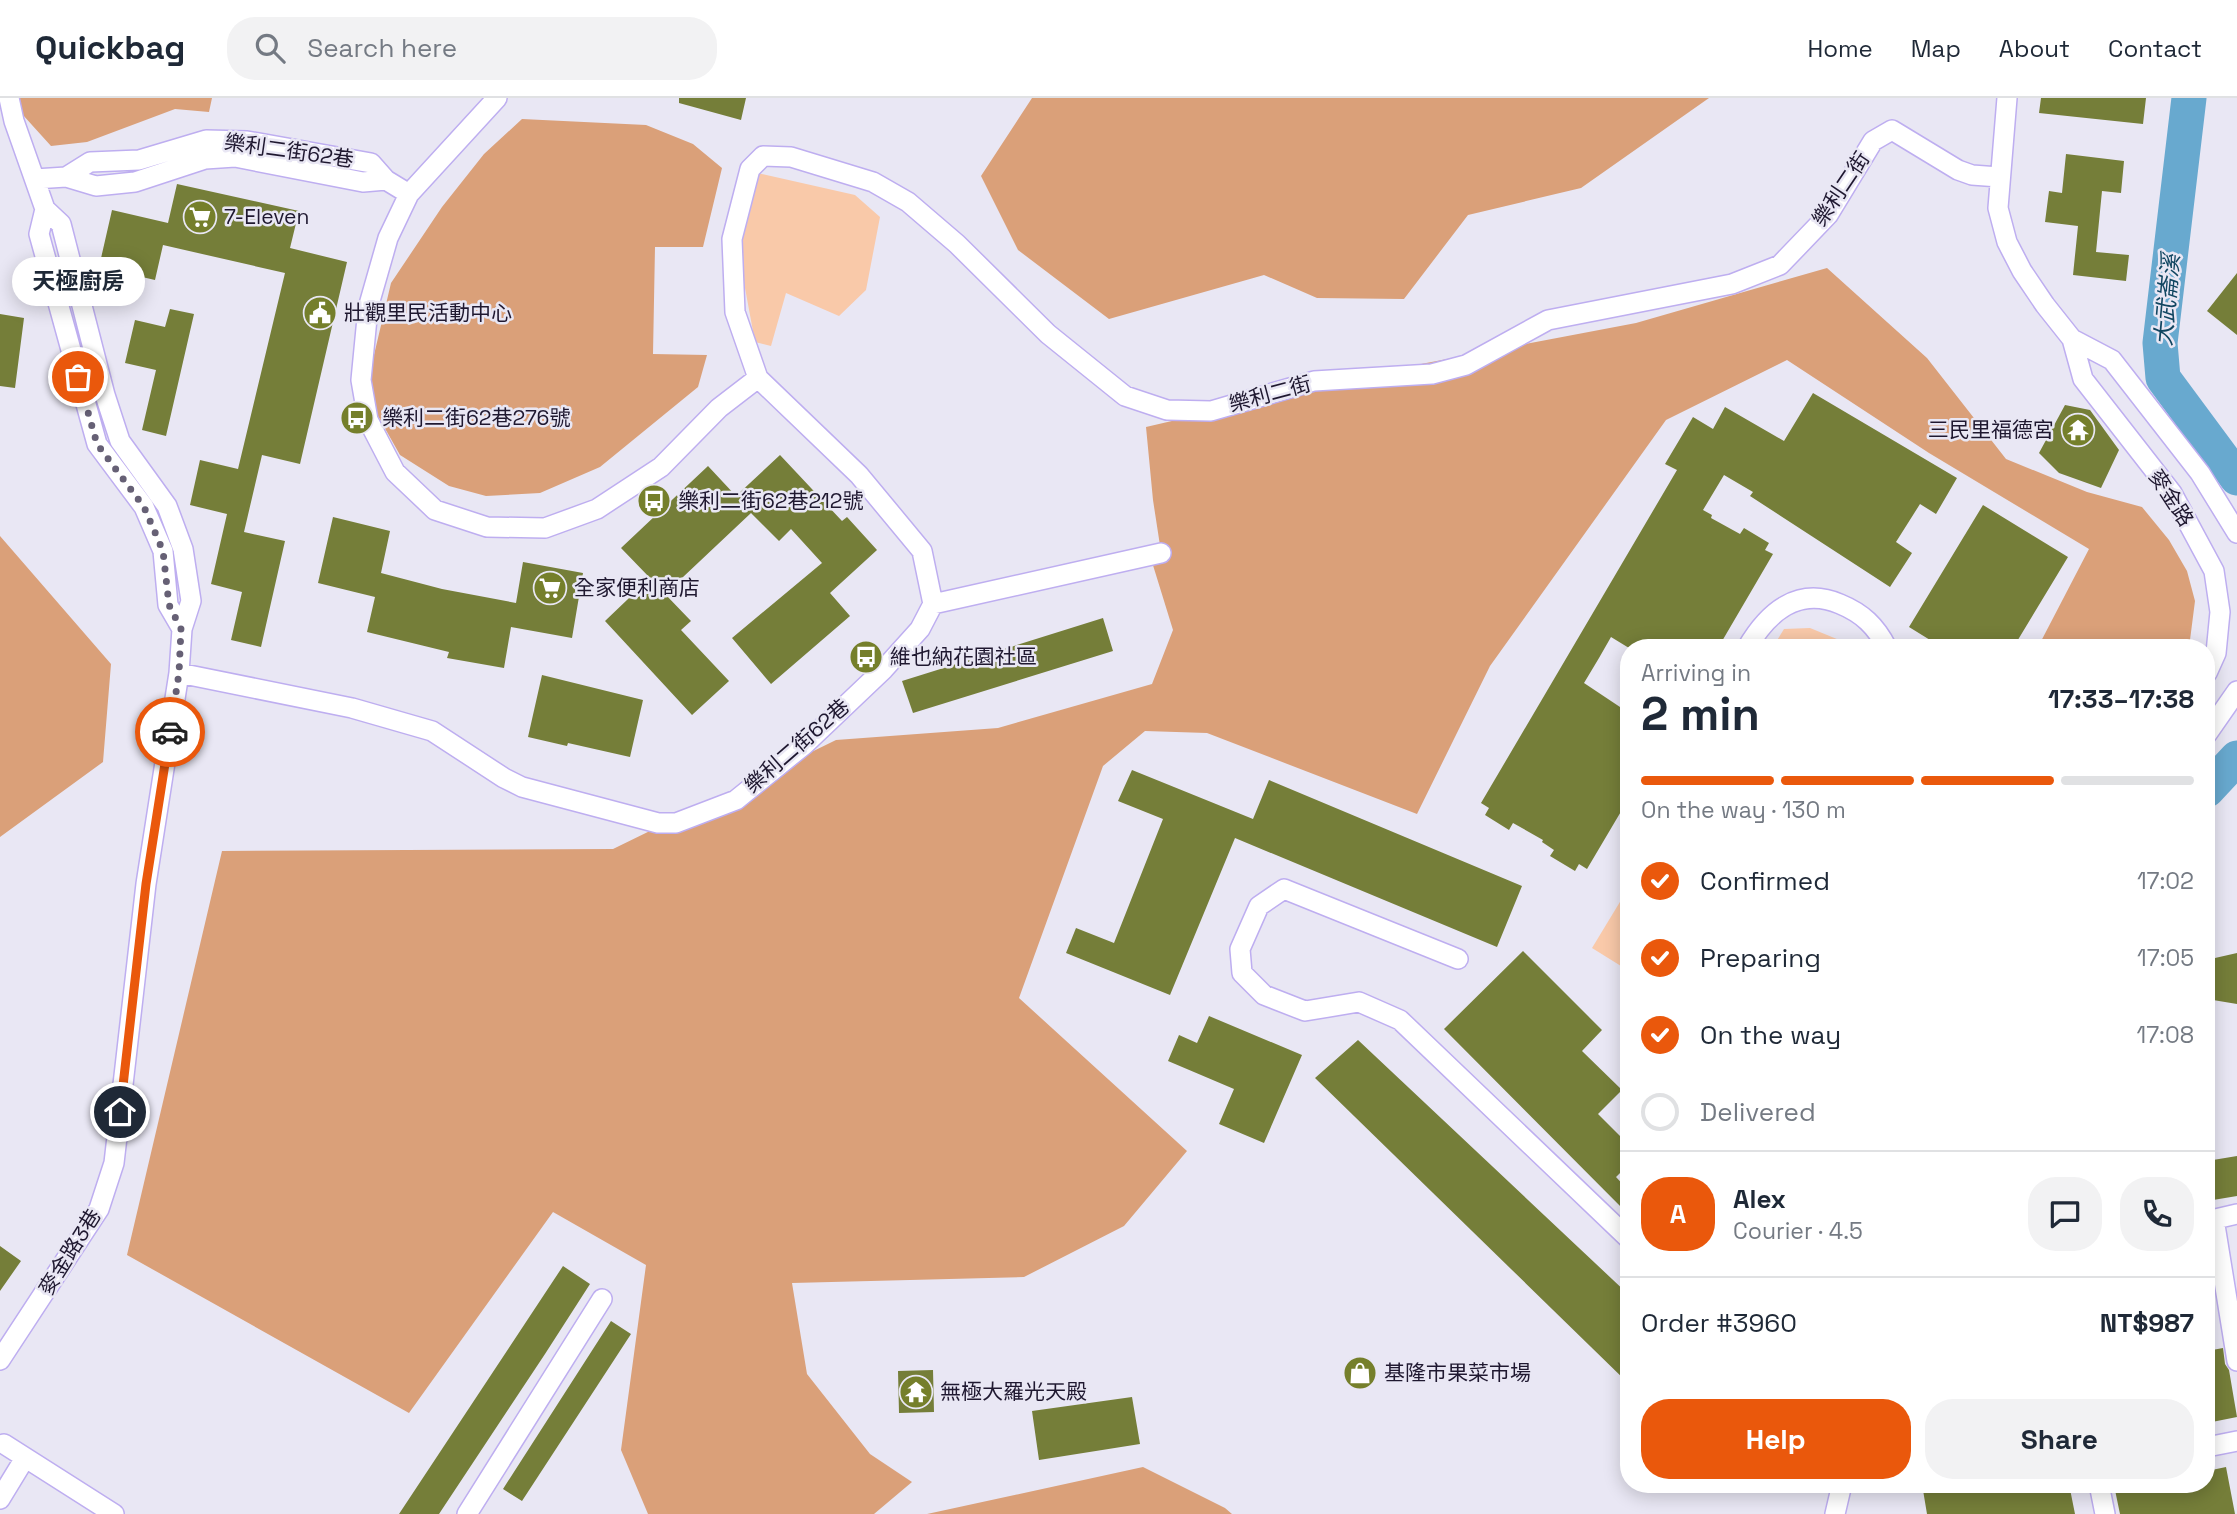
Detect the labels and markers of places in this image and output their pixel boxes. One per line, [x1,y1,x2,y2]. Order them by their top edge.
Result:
supermarket icon: 7-Eleven [181,198,219,236]
place label: 7-Eleven [224,203,309,230]
callout: 天極廚房 [11,258,144,307]
public building icon: 壯觀里民活動中心 [301,294,339,332]
place label: 壯觀里民活動中心 [344,299,512,326]
pin [48,347,108,407]
bus stop icon: 樂利二街62巷276號 [338,399,376,437]
place label: 樂利二街62巷276號 [382,404,570,431]
temple icon: 三民里福德宮 [2059,411,2097,449]
place label: 三民里福德宮 [1928,416,2054,443]
bus stop icon: 樂利二街62巷212號 [635,482,673,520]
place label: 樂利二街62巷212號 [678,487,864,514]
supermarket icon: 全家便利商店 [531,569,569,607]
place label: 全家便利商店 [574,574,700,601]
bus stop icon: 維也納花園社區 [847,638,885,676]
place label: 維也納花園社區 [890,643,1037,670]
pin [90,1082,150,1142]
shop icon: 基隆市果菜市場 [1341,1354,1379,1392]
place label: 基隆市果菜市場 [1384,1359,1531,1386]
temple icon: 無極大羅光天殿 [897,1373,935,1411]
place label: 無極大羅光天殿 [940,1378,1087,1405]

